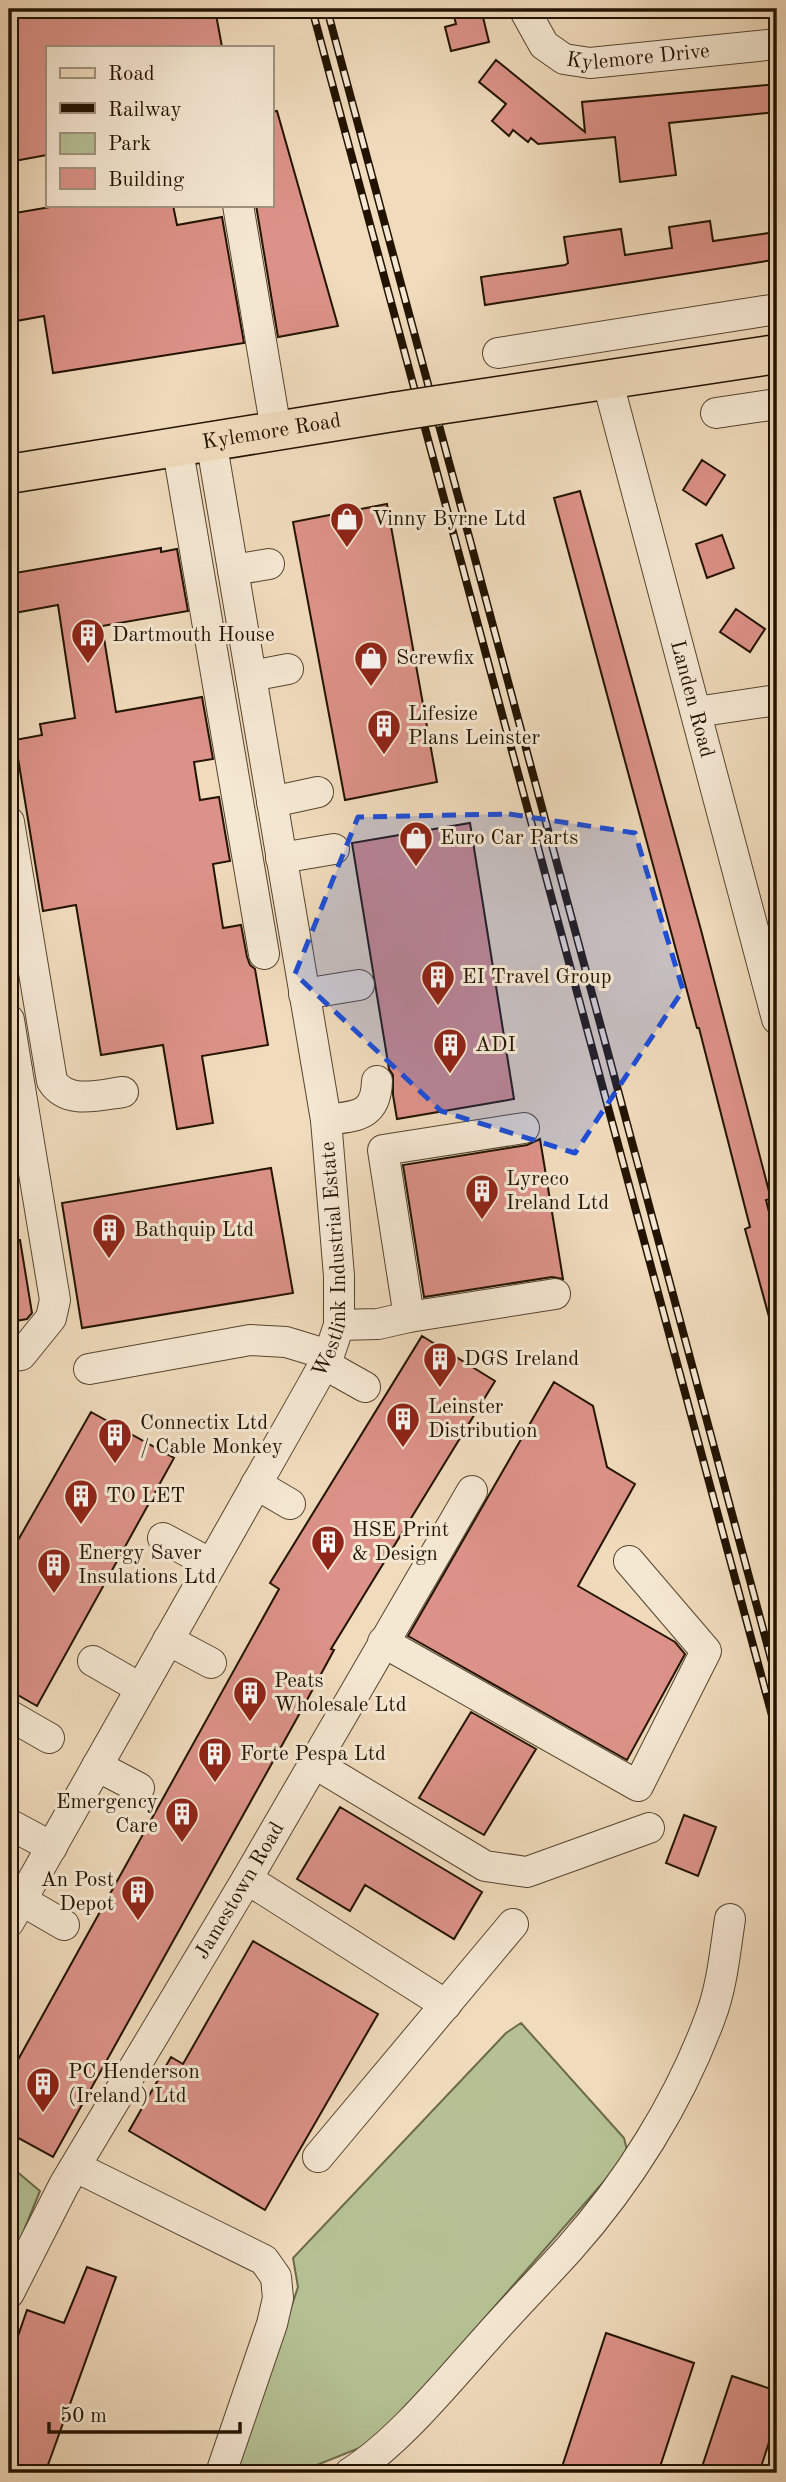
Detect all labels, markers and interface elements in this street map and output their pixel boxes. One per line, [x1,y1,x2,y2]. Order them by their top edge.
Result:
street label: Kylemore Drive [565,40,711,74]
legend [46,46,273,206]
text: Road [108,64,155,85]
text: Railway [108,100,182,121]
text: Park [108,134,151,155]
text: Building [108,170,185,191]
street label: Kylemore Road [201,410,343,453]
shop icon: Vinny Byrne Ltd [328,500,366,549]
place label: Vinny Byrne Ltd [372,509,526,530]
building icon: Dartmouth House [69,616,107,665]
place label: Dartmouth House [112,625,275,646]
street label: Landen Road [666,638,718,760]
shop icon: Screwfix [352,639,390,688]
place label: Screwfix [396,648,475,669]
place label: Lifesize Plans Leinster [408,704,541,749]
building icon: Lifesize Plans Leinster [365,707,403,756]
shop icon: Euro Car Parts [397,819,435,868]
place label: Euro Car Parts [440,828,578,849]
building icon: EI Travel Group [419,958,457,1007]
place label: EI Travel Group [462,967,612,988]
building icon: ADI [431,1026,469,1075]
place label: ADI [475,1035,516,1056]
street label: Westlink Industrial Estate [308,1141,350,1381]
place label: Lyreco Ireland Ltd [506,1169,609,1214]
building icon: Lyreco Ireland Ltd [463,1172,501,1221]
building icon: Bathquip Ltd [90,1211,128,1260]
place label: Bathquip Ltd [134,1220,254,1241]
building icon: DGS Ireland [421,1340,459,1389]
place label: DGS Ireland [464,1349,579,1370]
place label: Leinster Distribution [428,1397,538,1442]
building icon: Leinster Distribution [384,1400,422,1449]
place label: Connectix Ltd / Cable Monkey [140,1413,283,1458]
building icon: Connectix Ltd / Cable Monkey [96,1416,134,1465]
building icon: TO LET [62,1477,100,1526]
place label: TO LET [106,1486,185,1507]
place label: HSE Print & Design [352,1520,449,1565]
building icon: HSE Print & Design [309,1523,347,1572]
place label: Energy Saver Insulations Ltd [78,1543,216,1588]
building icon: Energy Saver Insulations Ltd [35,1546,73,1595]
place label: Peats Wholesale Ltd [274,1671,407,1716]
building icon: Peats Wholesale Ltd [231,1674,269,1723]
building icon: Forte Pespa Ltd [196,1735,234,1784]
place label: Forte Pespa Ltd [240,1744,386,1765]
place label: Emergency Care [56,1792,158,1837]
building icon: Emergency Care [163,1795,201,1844]
street label: Jamestown Road [191,1819,288,1963]
place label: An Post Depot [41,1870,114,1915]
building icon: An Post Depot [119,1873,157,1922]
place label: PC Henderson (Ireland) Ltd [68,2062,200,2107]
building icon: PC Henderson (Ireland) Ltd [24,2065,62,2114]
scale bar [49,2391,240,2435]
text: 50 m [60,2406,107,2427]

